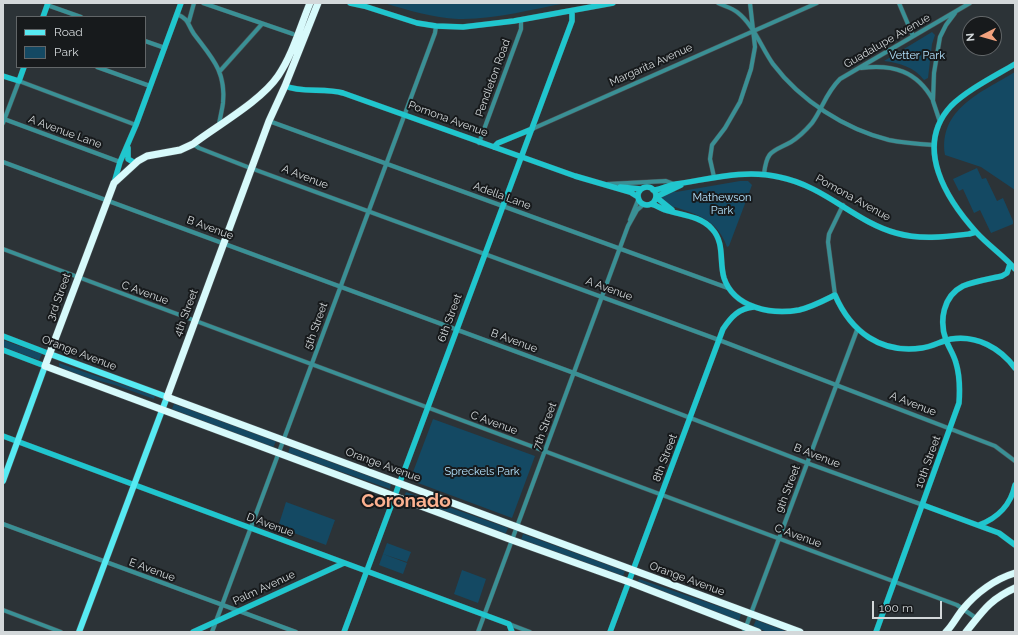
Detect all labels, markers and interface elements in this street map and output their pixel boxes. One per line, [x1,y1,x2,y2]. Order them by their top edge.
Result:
street label: Guadalupe Avenue [842,11,932,71]
legend [16,16,146,68]
north arrow [962,16,1002,56]
text: Road [54,25,83,39]
text: N [964,32,977,42]
street label: Pendleton Road [473,37,513,119]
street label: Margarita Avenue [607,41,695,89]
text: Park [54,45,79,59]
park label: Vetter Park [889,49,945,63]
street label: Pomona Avenue [406,98,490,140]
street label: A Avenue Lane [27,113,103,151]
street label: A Avenue [280,162,330,192]
street label: Pomona Avenue [813,172,893,224]
street label: Adella Lane [471,179,533,213]
park label: Mathewson Park [692,191,752,217]
street label: B Avenue [185,213,235,243]
street label: 3rd Street [44,271,74,323]
street label: A Avenue [584,274,634,304]
street label: C Avenue [120,278,170,308]
street label: 4th Street [171,288,201,338]
street label: 6th Street [435,292,465,344]
street label: 5th Street [301,301,331,351]
street label: B Avenue [489,326,539,356]
street label: Orange Avenue [40,333,118,373]
street label: A Avenue [888,389,938,419]
street label: 7th Street [530,401,560,451]
street label: C Avenue [469,408,519,438]
street label: 8th Street [650,432,680,484]
street label: 10th Street [912,434,944,490]
street label: B Avenue [792,441,842,471]
street label: Orange Avenue [344,445,422,485]
street label: 9th Street [773,463,803,515]
park label: Spreckels Park [444,465,520,479]
district label: Coronado [361,490,451,512]
street label: D Avenue [245,510,295,540]
street label: C Avenue [773,521,823,551]
street label: E Avenue [127,556,177,584]
street label: Orange Avenue [648,559,726,599]
street label: Palm Avenue [231,568,297,608]
scale bar [874,593,944,619]
text: 100 m [879,601,913,615]

